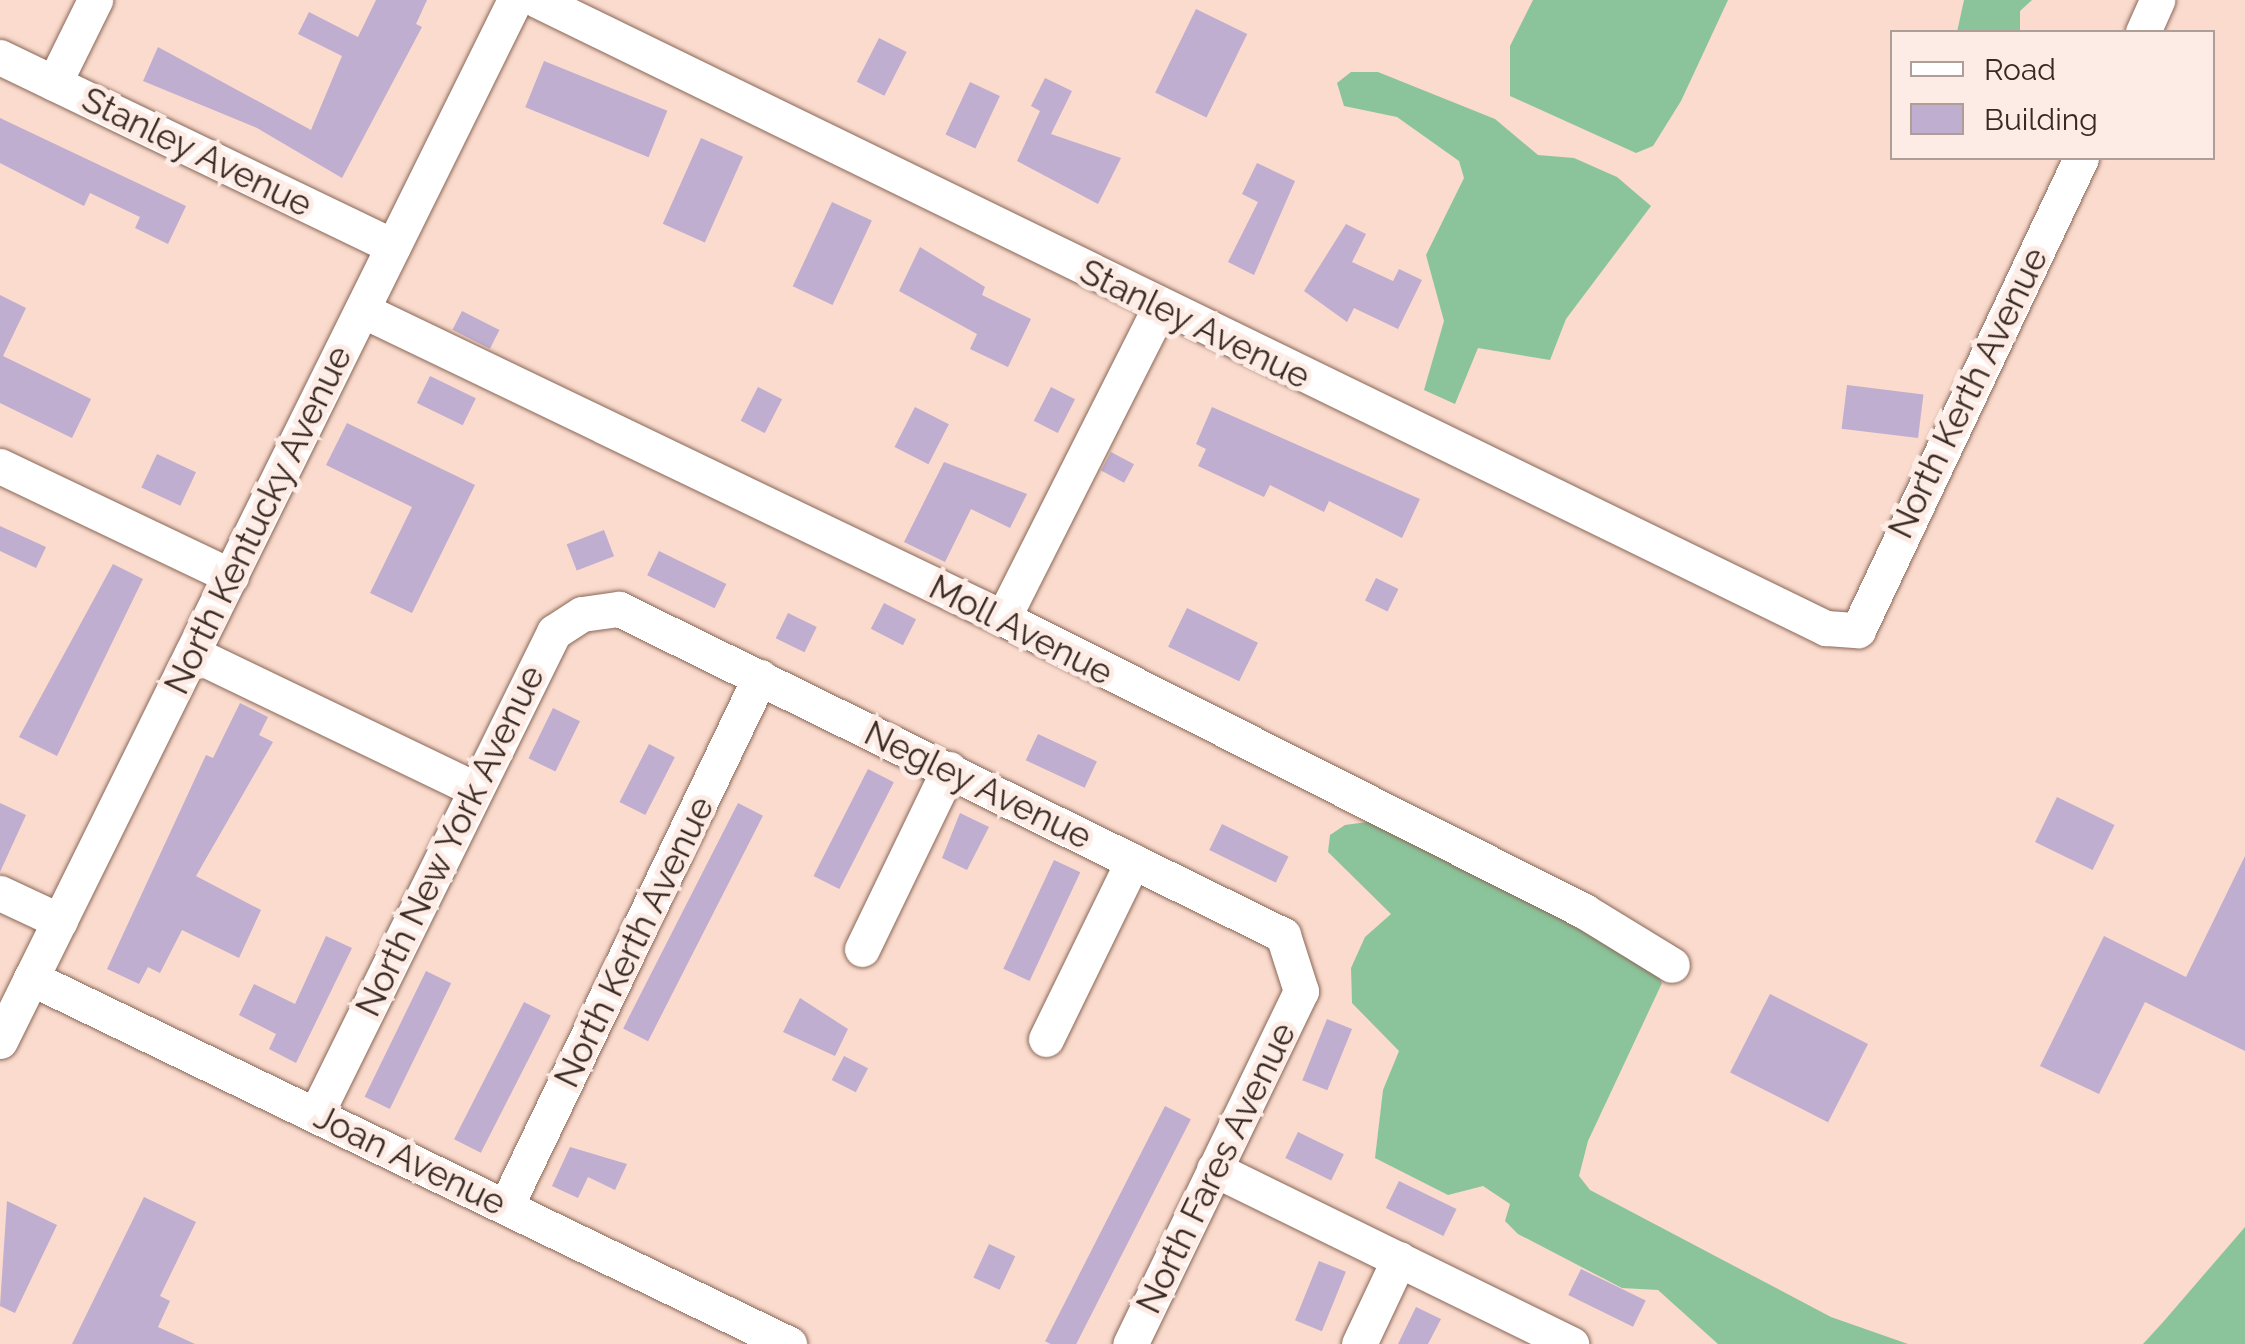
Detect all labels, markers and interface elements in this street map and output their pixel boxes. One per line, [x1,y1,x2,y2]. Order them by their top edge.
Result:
legend [1890,30,2215,160]
text: Road [1984,52,2056,87]
street label: Stanley Avenue [74,78,320,226]
text: Building [1984,102,2098,137]
street label: North Kerth Avenue [1879,240,2057,546]
street label: Stanley Avenue [1072,250,1318,398]
street label: North Kentucky Avenue [155,338,361,702]
street label: Moll Avenue [921,565,1121,695]
street label: North New York Avenue [346,657,554,1025]
street label: Negley Avenue [857,712,1099,858]
street label: North Kerth Avenue [545,789,723,1095]
street label: North Fares Avenue [1127,1015,1305,1321]
street label: Joan Avenue [307,1095,513,1225]

